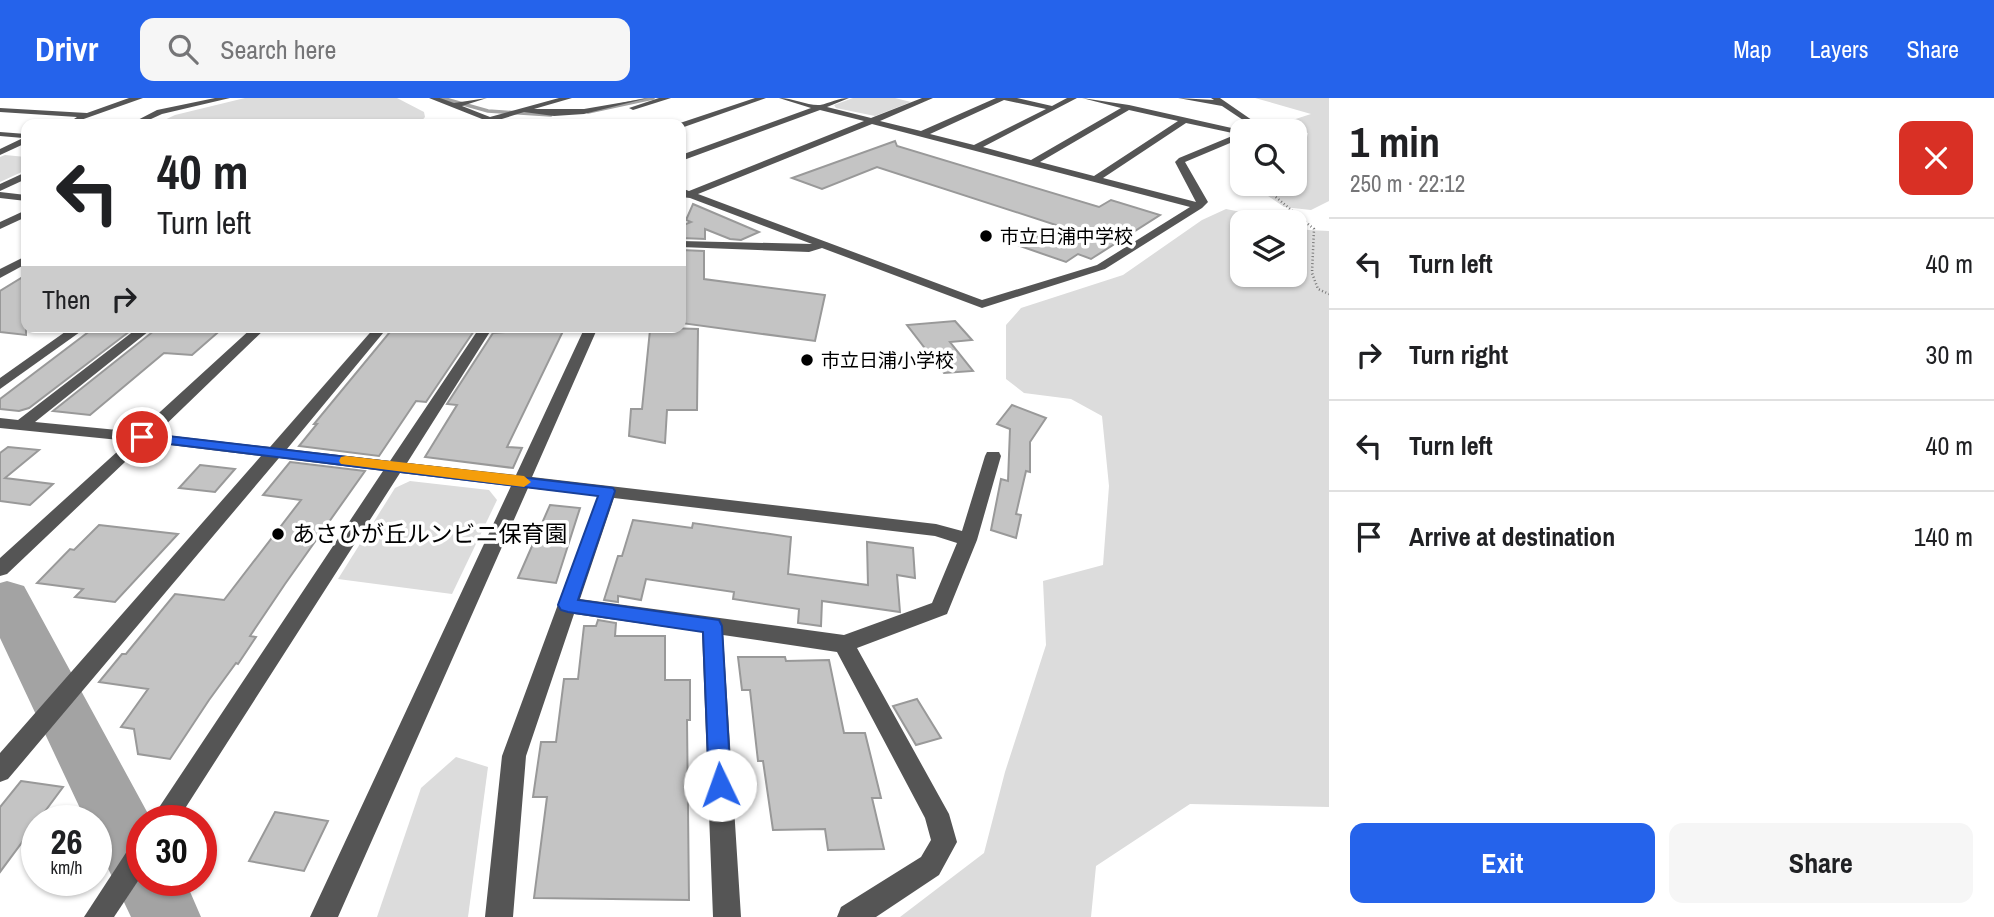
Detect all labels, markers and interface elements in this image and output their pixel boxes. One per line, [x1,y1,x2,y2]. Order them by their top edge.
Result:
search box [140,18,630,81]
text: Drivr [35,27,98,71]
icon: search [164,30,202,68]
text: Search here [220,32,336,67]
text: Map [1733,33,1771,65]
text: Layers [1809,33,1868,65]
text: Share [1906,33,1959,65]
text: 1 min [1350,114,1440,170]
map controls [1230,119,1307,287]
button: search [1230,119,1307,196]
button: close [1899,121,1973,195]
text: 40 m [157,138,249,204]
icon: left [42,147,133,238]
text: 250 m · 22:12 [1350,168,1465,199]
text: Turn left [157,201,251,244]
button: layers [1230,210,1307,287]
place label: 市立日浦中学校 [1000,223,1133,249]
marker: 市立日浦中学校 [978,228,994,244]
icon: left [1350,245,1388,283]
text: Turn left [1409,246,1493,281]
text: 40 m [1926,246,1973,281]
icon: right [105,280,143,318]
text: Then [42,282,91,317]
icon: right [1350,336,1388,374]
text: Turn right [1409,337,1508,372]
text: 30 m [1926,337,1973,372]
place label: 市立日浦小学校 [821,347,954,373]
marker: 市立日浦小学校 [799,352,815,368]
pin [112,407,172,467]
icon: arrive [123,418,161,456]
icon: left [1350,427,1388,465]
text: Turn left [1409,428,1493,463]
text: 40 m [1926,428,1973,463]
place label: あさひが丘ルンビニ保育園 [292,518,568,549]
icon: arrive [1350,518,1388,556]
text: Arrive at destination [1409,519,1615,554]
text: 140 m [1914,519,1973,554]
marker: あさひが丘ルンビニ保育園 [270,526,286,542]
position arrow [683,748,757,822]
speed limit sign: 30 [126,805,217,896]
text: 26 [51,818,82,865]
button: Exit [1350,823,1655,903]
button: Share [1669,823,1973,903]
text: km/h [51,855,83,880]

